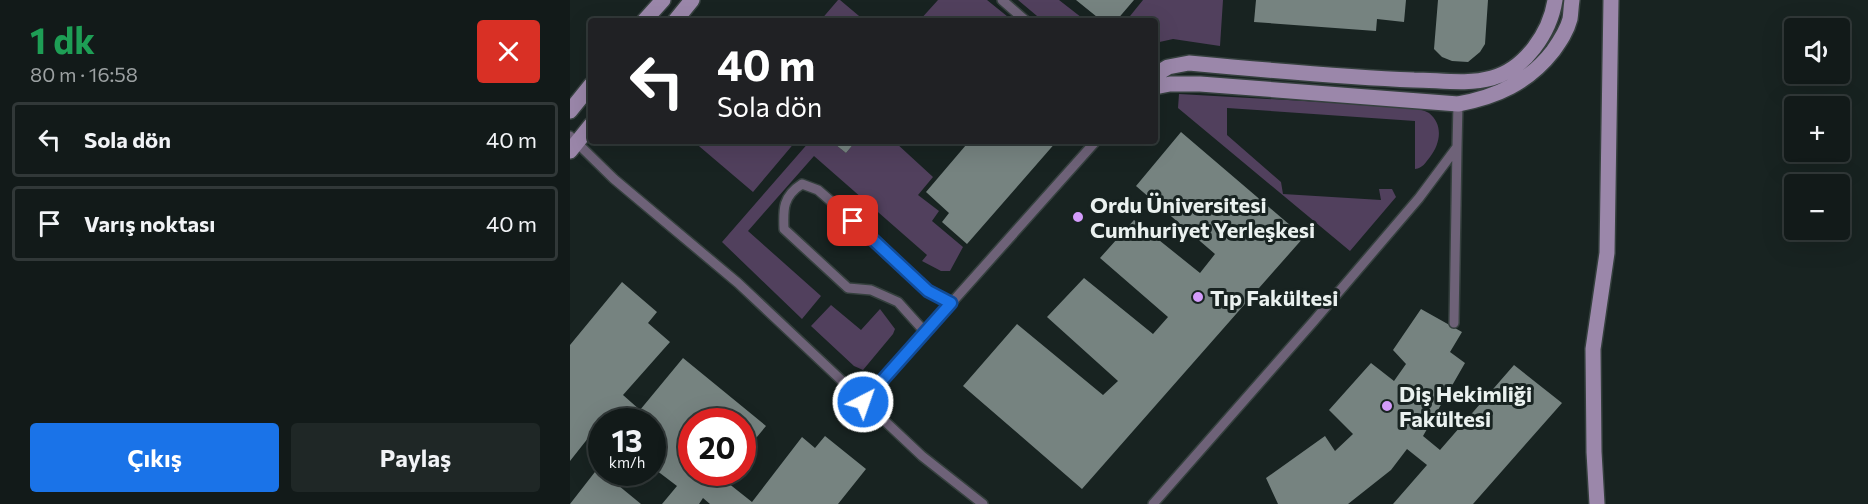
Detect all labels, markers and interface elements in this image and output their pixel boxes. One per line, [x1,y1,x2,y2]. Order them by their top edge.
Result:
text: 1 dk [30,17,95,61]
map controls [1784,18,1850,240]
button: sound [1784,18,1850,84]
button: close [477,20,540,83]
text: 40 m [717,38,815,90]
icon: left [618,42,696,120]
text: 80 m · 16:58 [30,62,138,86]
text: Sola dön [717,90,822,123]
button: + [1784,96,1850,162]
icon: left [33,123,66,156]
text: Sola dön [84,126,171,153]
text: 40 m [486,126,537,153]
button: − [1784,174,1850,240]
place label: Ordu Üniversitesi Cumhuriyet Yerleşkesi [1090,191,1315,243]
pin [827,195,878,246]
icon: arrive [836,204,869,237]
icon: arrive [33,207,66,240]
text: Varış noktası [84,210,215,237]
text: 40 m [486,210,537,237]
marker: Ordu Üniversitesi Cumhuriyet Yerleşkesi [1071,210,1085,224]
place label: Tıp Fakültesi [1210,284,1338,311]
marker: Tıp Fakültesi [1191,290,1205,304]
position arrow [831,370,895,434]
place label: Diş Hekimliği Fakültesi [1399,380,1532,432]
marker: Diş Hekimliği Fakültesi [1380,399,1394,413]
speed limit sign: 20 [678,408,756,486]
text: 13 [611,421,643,458]
button: Çıkış [30,423,279,492]
button: Paylaş [291,423,540,492]
text: km/h [609,453,645,471]

